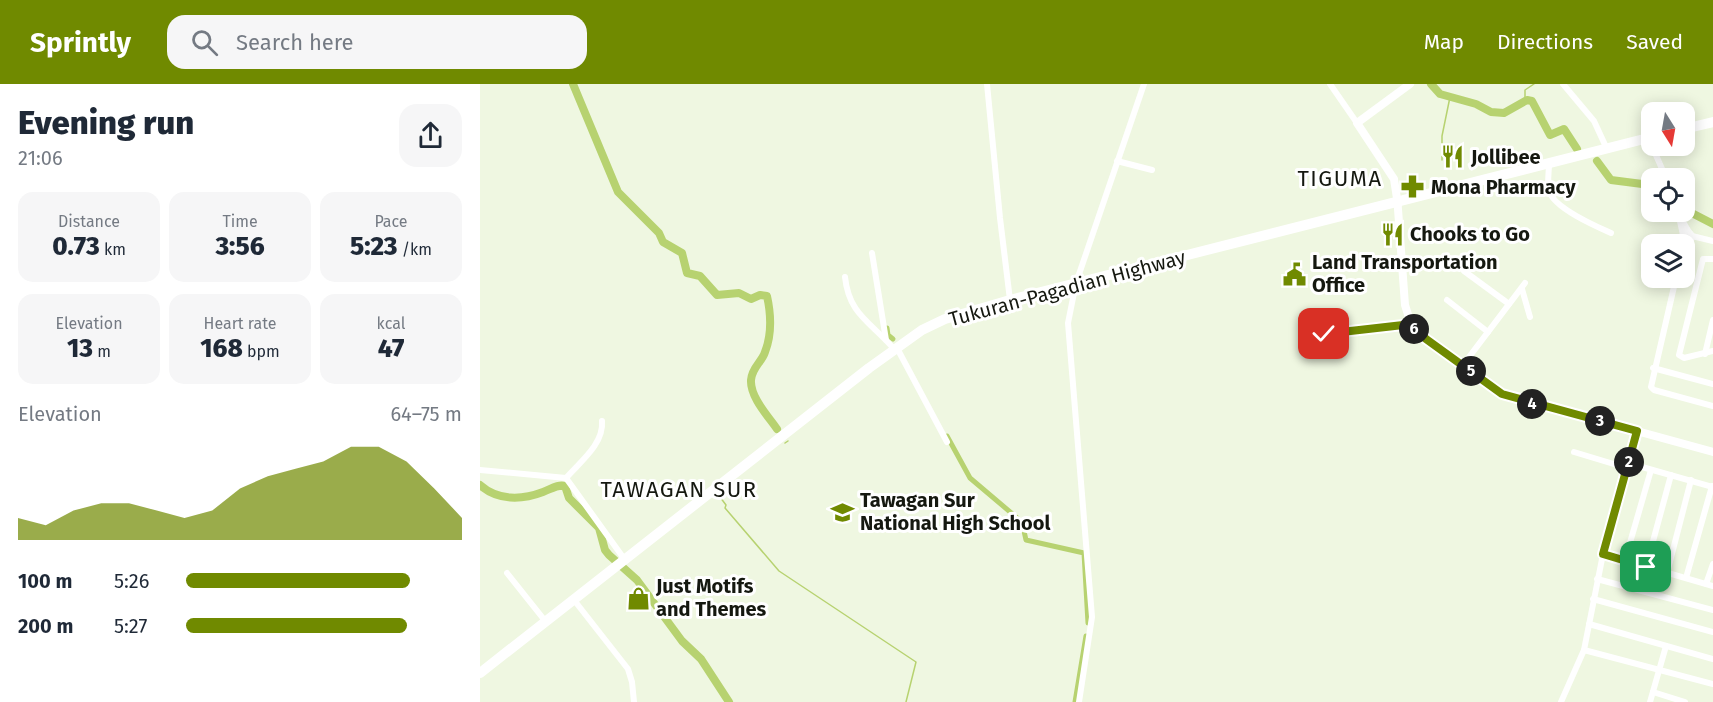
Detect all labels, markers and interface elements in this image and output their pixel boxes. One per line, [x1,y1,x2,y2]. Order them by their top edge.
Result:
search box [167,15,587,69]
text: Sprintly [30,26,131,59]
icon: search [188,26,221,59]
text: Search here [236,29,354,56]
text: Map [1424,29,1464,55]
text: Directions [1497,29,1593,55]
text: Saved [1626,29,1683,55]
north arrow [1641,102,1695,156]
map controls [1641,102,1695,288]
text: Evening run [18,103,194,143]
button: share [399,104,462,167]
restaurant icon: Jollibee [1440,144,1466,170]
place label: Jollibee [1470,145,1541,169]
text: 21:06 [18,146,63,170]
district label: TIGUMA [1297,165,1383,192]
button: locate [1641,168,1695,222]
pharmacy icon: Mona Pharmacy [1400,174,1426,200]
place label: Mona Pharmacy [1431,175,1576,199]
text: Distance [58,212,120,231]
text: Time [222,212,258,231]
text: Pace [374,212,408,231]
restaurant icon: Chooks to Go [1379,221,1405,247]
place label: Chooks to Go [1410,222,1530,246]
text: 0.73 [52,231,100,262]
text: 3:56 [215,231,265,262]
text: 5:23 [350,231,398,262]
button: layers [1641,234,1695,288]
text: km [100,240,126,259]
text: /km [398,240,432,259]
street label: Tukuran-Pagadian Highway [946,245,1188,331]
place label: Land Transportation Office [1312,250,1498,297]
public building icon: Land Transportation Office [1281,261,1307,287]
pin [1298,308,1349,359]
text: Elevation [55,314,123,333]
text: Heart rate [204,314,276,333]
text: kcal [377,314,405,333]
pin: 6 [1399,314,1429,344]
icon: check [1307,317,1340,350]
text: 6 [1409,319,1419,338]
text: 13 [67,333,93,364]
text: 168 [200,333,243,364]
text: 47 [378,333,404,364]
text: m [93,342,111,361]
text: bpm [243,342,280,361]
pin: 5 [1456,356,1486,386]
text: 5 [1467,361,1475,380]
pin: 4 [1517,389,1547,419]
text: 4 [1527,394,1537,413]
text: Elevation [18,402,102,426]
text: 64–75 m [390,402,462,426]
pin: 3 [1585,406,1615,436]
text: 3 [1596,411,1604,430]
pin: 2 [1614,447,1644,477]
text: 2 [1625,452,1633,471]
district label: TAWAGAN SUR [600,476,758,503]
place label: Tawagan Sur National High School [860,488,1050,535]
school or university icon: Tawagan Sur National High School [829,499,855,525]
pin [1620,541,1671,592]
icon: arrive [1629,550,1662,583]
text: 100 m [18,569,72,593]
text: 5:26 [114,569,149,593]
place label: Just Motifs and Themes [655,574,767,621]
shop icon: Just Motifs and Themes [625,585,651,611]
text: 200 m [18,614,73,638]
text: 5:27 [114,614,147,638]

